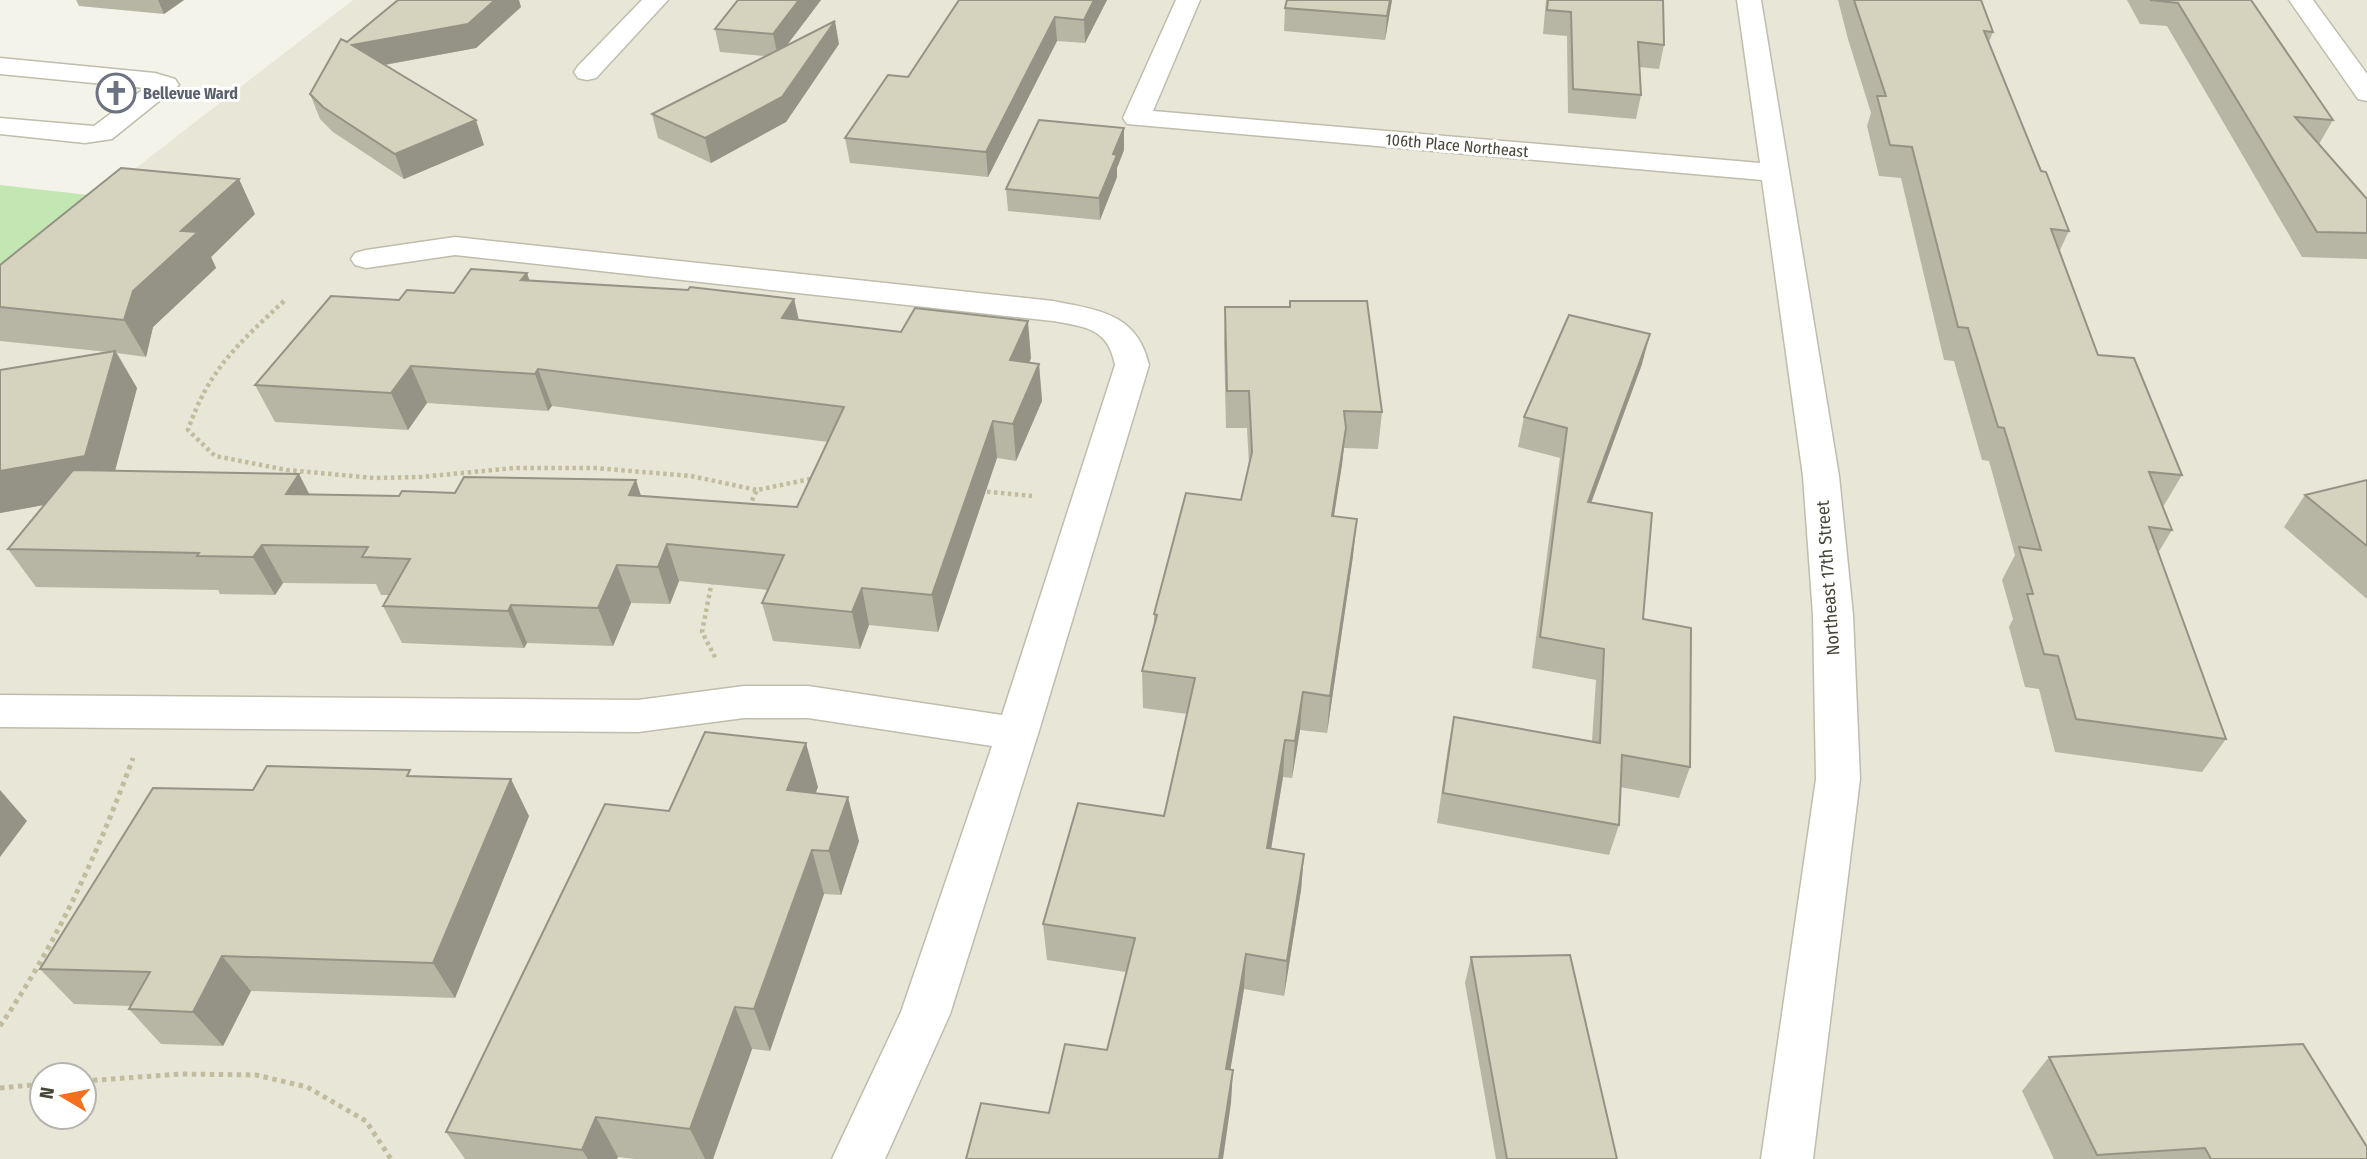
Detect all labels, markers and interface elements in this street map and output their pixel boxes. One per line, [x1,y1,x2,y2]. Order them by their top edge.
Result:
church icon: Bellevue Ward [95,72,137,114]
place label: Bellevue Ward [143,84,238,103]
street label: 106th Place Northeast [1385,130,1530,161]
street label: Northeast 17th Street [1812,500,1844,656]
north arrow [28,1061,98,1131]
text: N [34,1086,59,1101]

